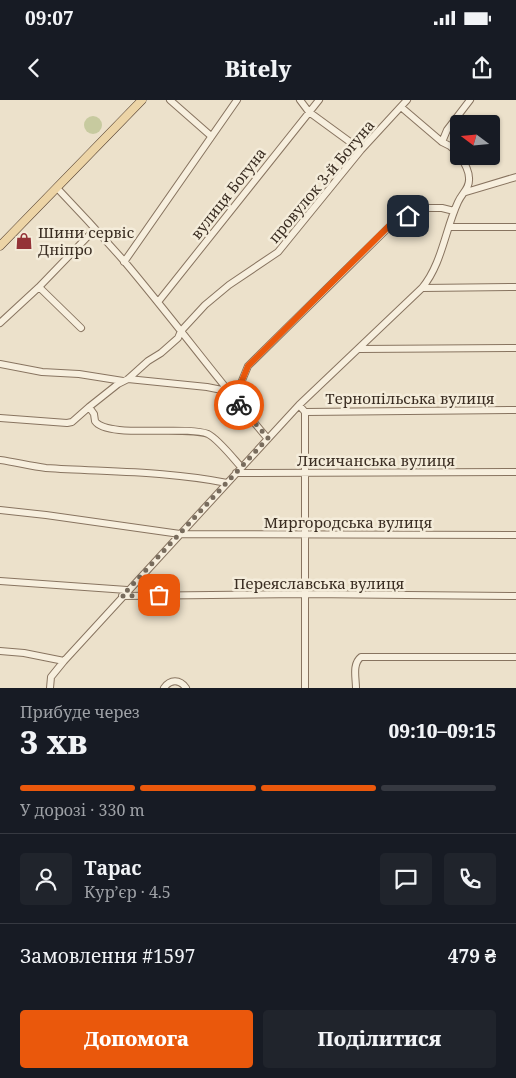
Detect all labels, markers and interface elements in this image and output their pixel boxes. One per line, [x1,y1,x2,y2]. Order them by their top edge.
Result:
text: 09:07 [25,5,74,31]
text: Bitely [225,53,291,83]
icon: back [20,54,48,82]
icon: share [468,54,496,82]
street label: провулок 3-й Богуна [264,115,378,247]
north arrow [450,115,500,165]
map controls [450,115,500,165]
street label: вулиця Богуна [186,143,270,243]
pin [387,195,429,237]
icon: home [394,202,422,230]
place label: Шини сервіс Дніпро [38,222,134,259]
shop icon: Шини сервіс Дніпро [14,231,34,251]
courier [214,380,264,430]
street label: Тернопільська вулиця [325,388,495,408]
icon: bike [225,391,253,419]
street label: Лисичанська вулиця [297,450,455,470]
street label: Миргородська вулиця [264,512,432,532]
street label: Переяславська вулиця [234,573,404,593]
pin [138,574,180,616]
icon: bag [145,581,173,609]
text: Прибуде через [20,701,140,723]
text: 09:10–09:15 [388,718,496,744]
text: 3 хв [20,720,87,763]
text: У дорозі · 330 m [20,799,145,821]
button: person [20,853,72,905]
button: chat [380,853,432,905]
button: phone [444,853,496,905]
text: Тарас [84,855,142,881]
text: Кур’єр · 4.5 [84,881,171,903]
text: Замовлення #1597 [20,943,195,969]
text: 479 ₴ [448,943,496,969]
button: Допомога [20,1010,253,1068]
button: Поділитися [263,1010,496,1068]

